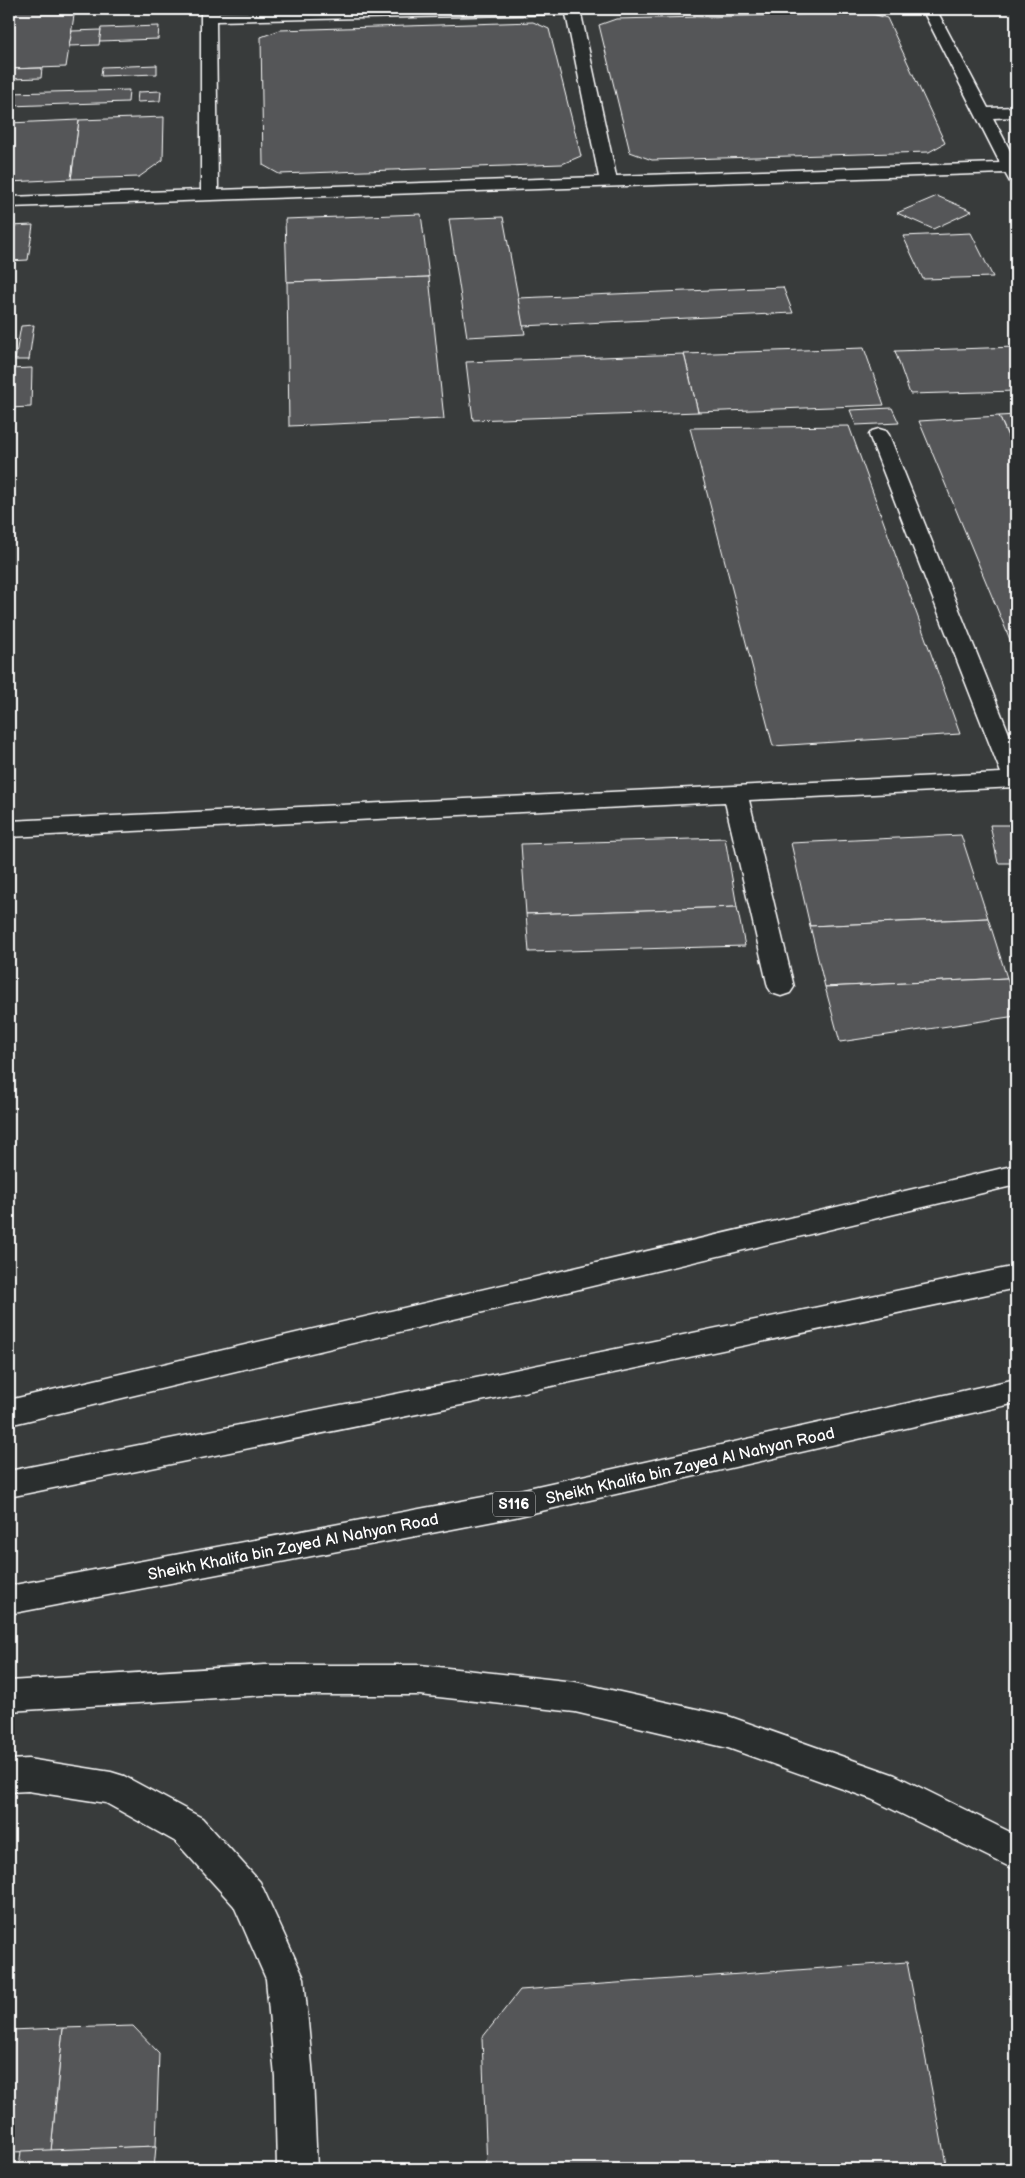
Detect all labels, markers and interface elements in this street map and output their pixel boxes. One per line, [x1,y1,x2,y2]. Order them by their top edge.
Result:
street label: Sheikh Khalifa bin Zayed Al Nahyan Road [544,1424,837,1509]
road number: S116 [493,1492,535,1516]
street label: Sheikh Khalifa bin Zayed Al Nahyan Road [146,1510,440,1585]

